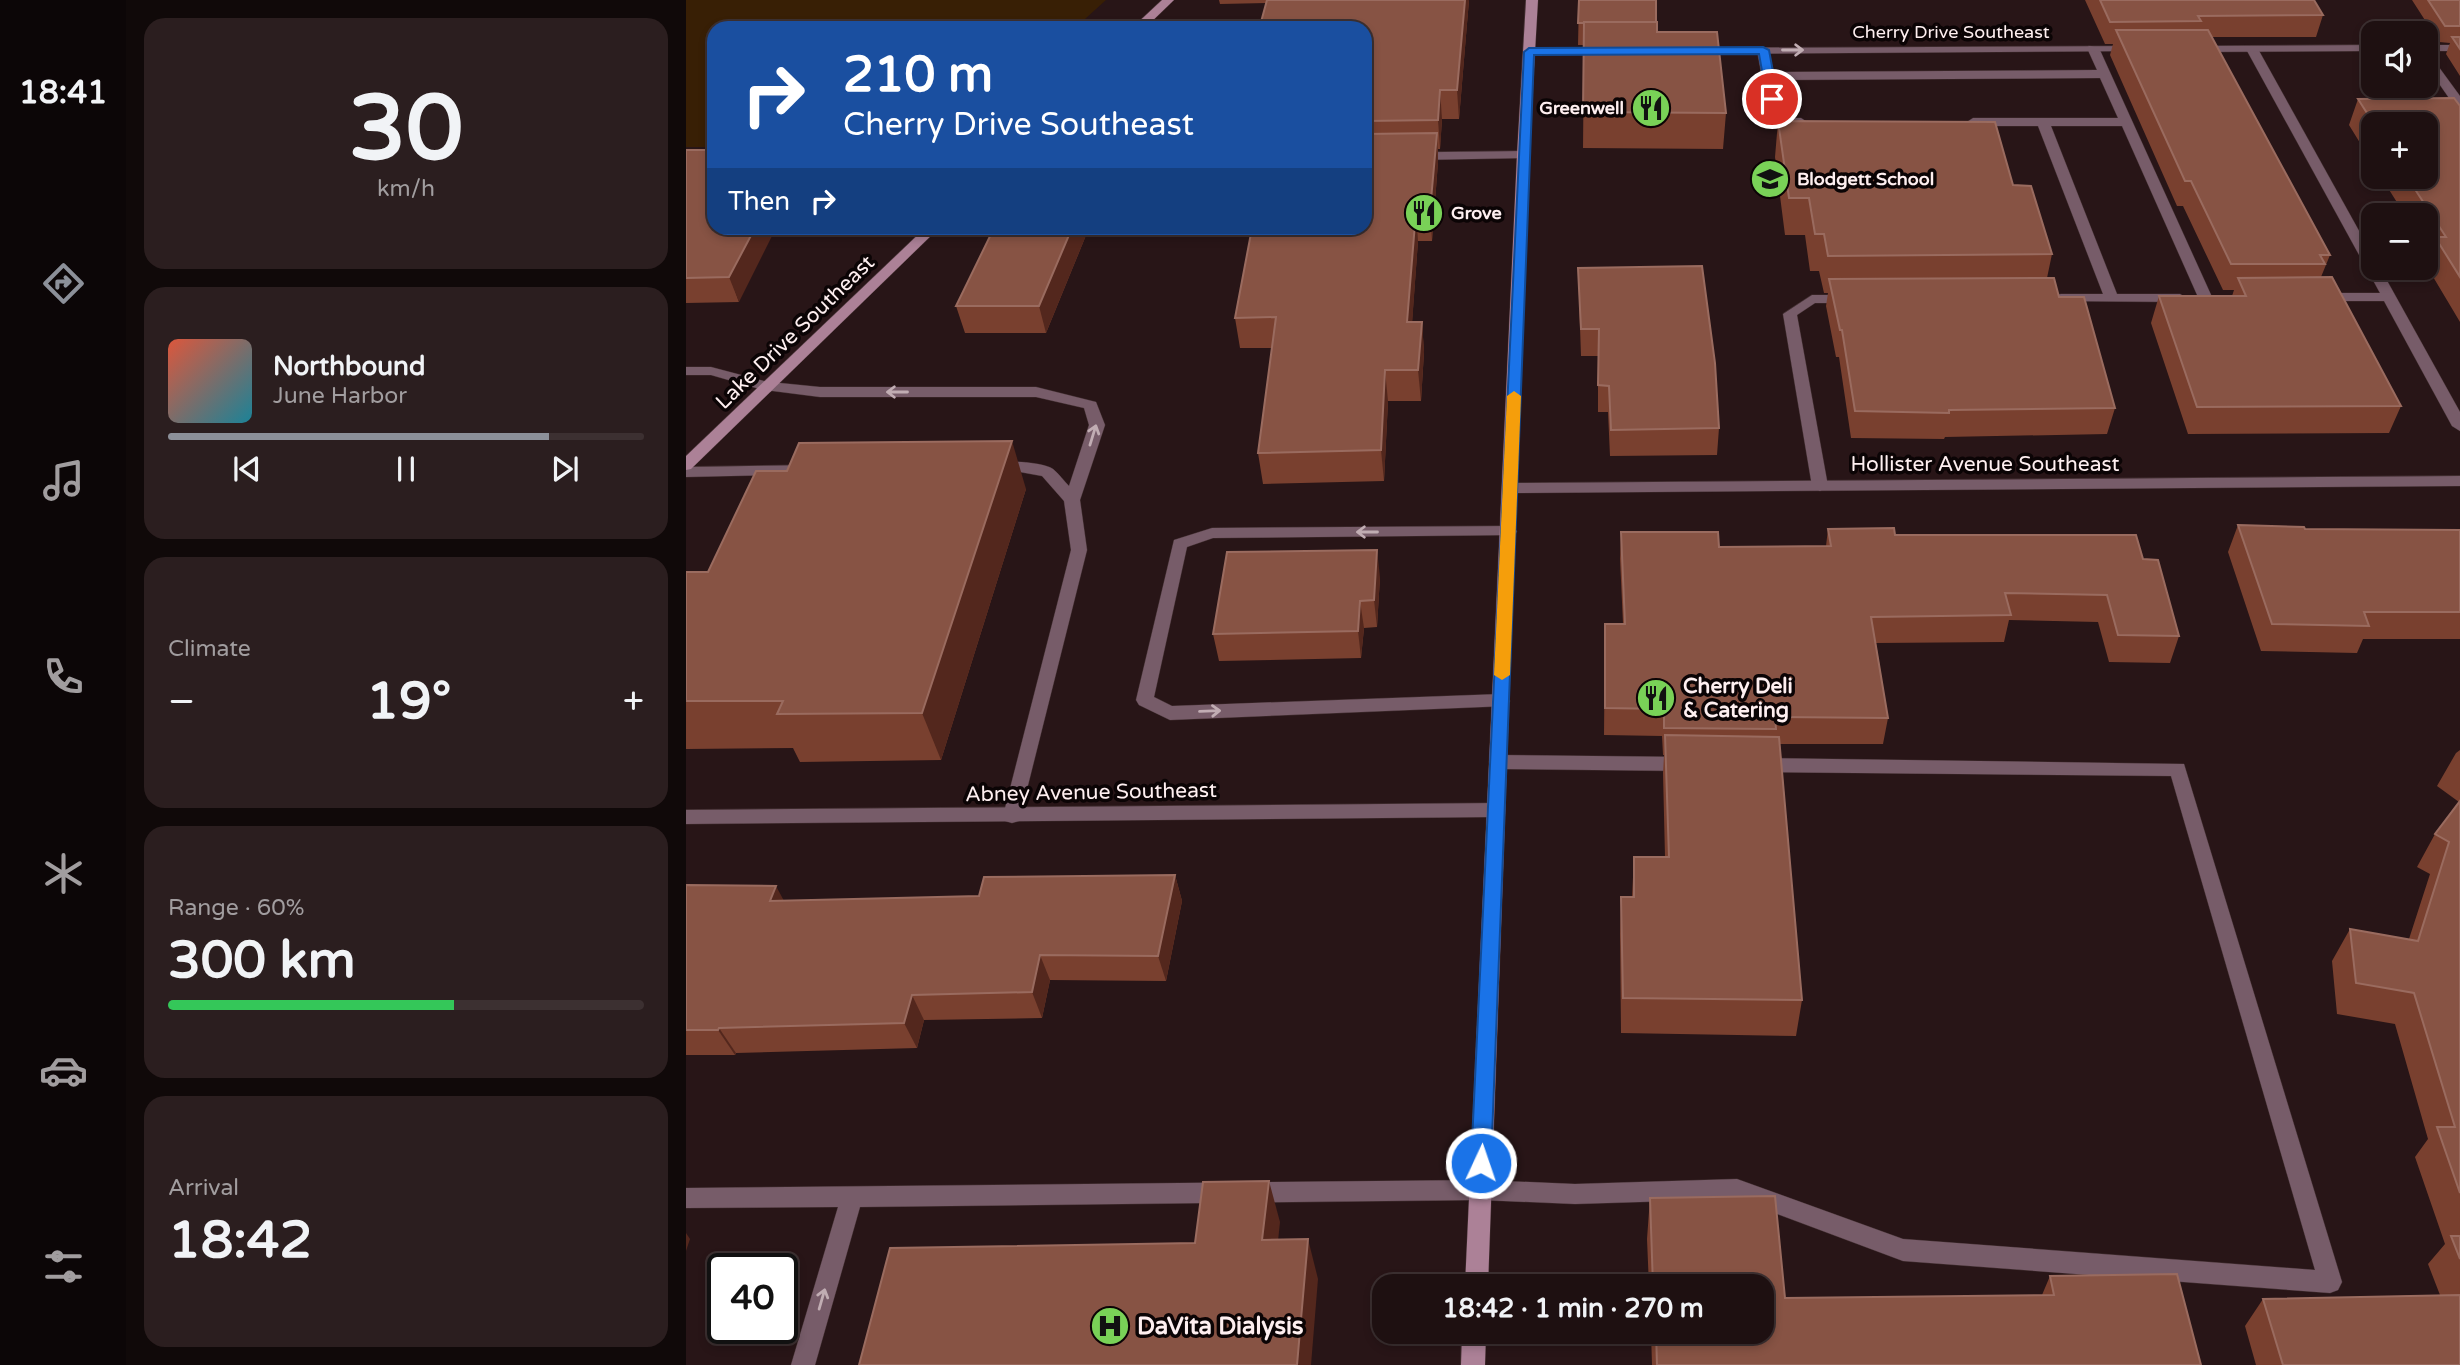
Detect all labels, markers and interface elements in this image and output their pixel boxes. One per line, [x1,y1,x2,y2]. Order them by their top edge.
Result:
street label: Cherry Drive Southeast [1852,21,2050,43]
map controls [2361,21,2438,280]
button: sound [2361,21,2438,98]
one-way arrow [1781,43,1804,57]
text: 210 m [843,46,993,105]
icon: right [728,49,819,140]
pin [1742,69,1802,129]
text: 18:41 [19,74,107,112]
text: 30 [349,74,463,184]
icon: arrive [1753,80,1791,118]
restaurant icon: Greenwell [1630,87,1672,129]
place label: Greenwell [1539,97,1624,119]
text: Cherry Drive Southeast [843,106,1194,144]
button: + [2361,112,2438,189]
school or university icon: Blodgett School [1749,158,1791,200]
place label: Blodgett School [1797,168,1934,190]
text: km/h [377,175,435,203]
icon: right [804,182,842,220]
text: Then [728,186,790,217]
restaurant icon: Grove [1403,192,1445,234]
place label: Grove [1451,202,1502,224]
button: − [2361,203,2438,280]
street label: Lake Drive Southeast [711,250,880,415]
icon: directions [39,259,88,308]
text: Northbound [273,351,425,382]
text: June Harbor [273,382,407,410]
one-way arrow [886,385,909,399]
one-way arrow [1088,425,1101,447]
icon: previous [228,450,266,488]
icon: pause [387,450,425,488]
icon: next [546,450,584,488]
street label: Hollister Avenue Southeast [1851,452,2119,477]
icon: music [39,456,88,505]
one-way arrow [1356,525,1379,539]
text: Climate [168,635,251,663]
icon: phone [39,652,88,701]
text: 19° [366,670,451,733]
place label: Cherry Deli & Catering [1683,674,1793,723]
restaurant icon: Cherry Deli & Catering [1635,677,1677,719]
text: − [168,679,195,725]
text: + [623,679,644,725]
one-way arrow [1198,705,1221,718]
street label: Abney Avenue Southeast [965,778,1217,807]
icon: climate [39,849,88,898]
text: Range · 60% [168,894,304,922]
text: 300 km [168,929,356,992]
icon: car [39,1046,88,1095]
position arrow [1444,1126,1518,1200]
text: Arrival [168,1174,239,1202]
text: 18:42 [168,1209,312,1272]
icon: filters [39,1242,88,1291]
speed limit sign: 40 [707,1253,798,1344]
one-way arrow [816,1289,829,1311]
text: 18:42 · 1 min · 270 m [1442,1293,1704,1324]
hospital icon: DaVita Dialysis [1089,1305,1131,1347]
place label: DaVita Dialysis [1137,1312,1303,1341]

